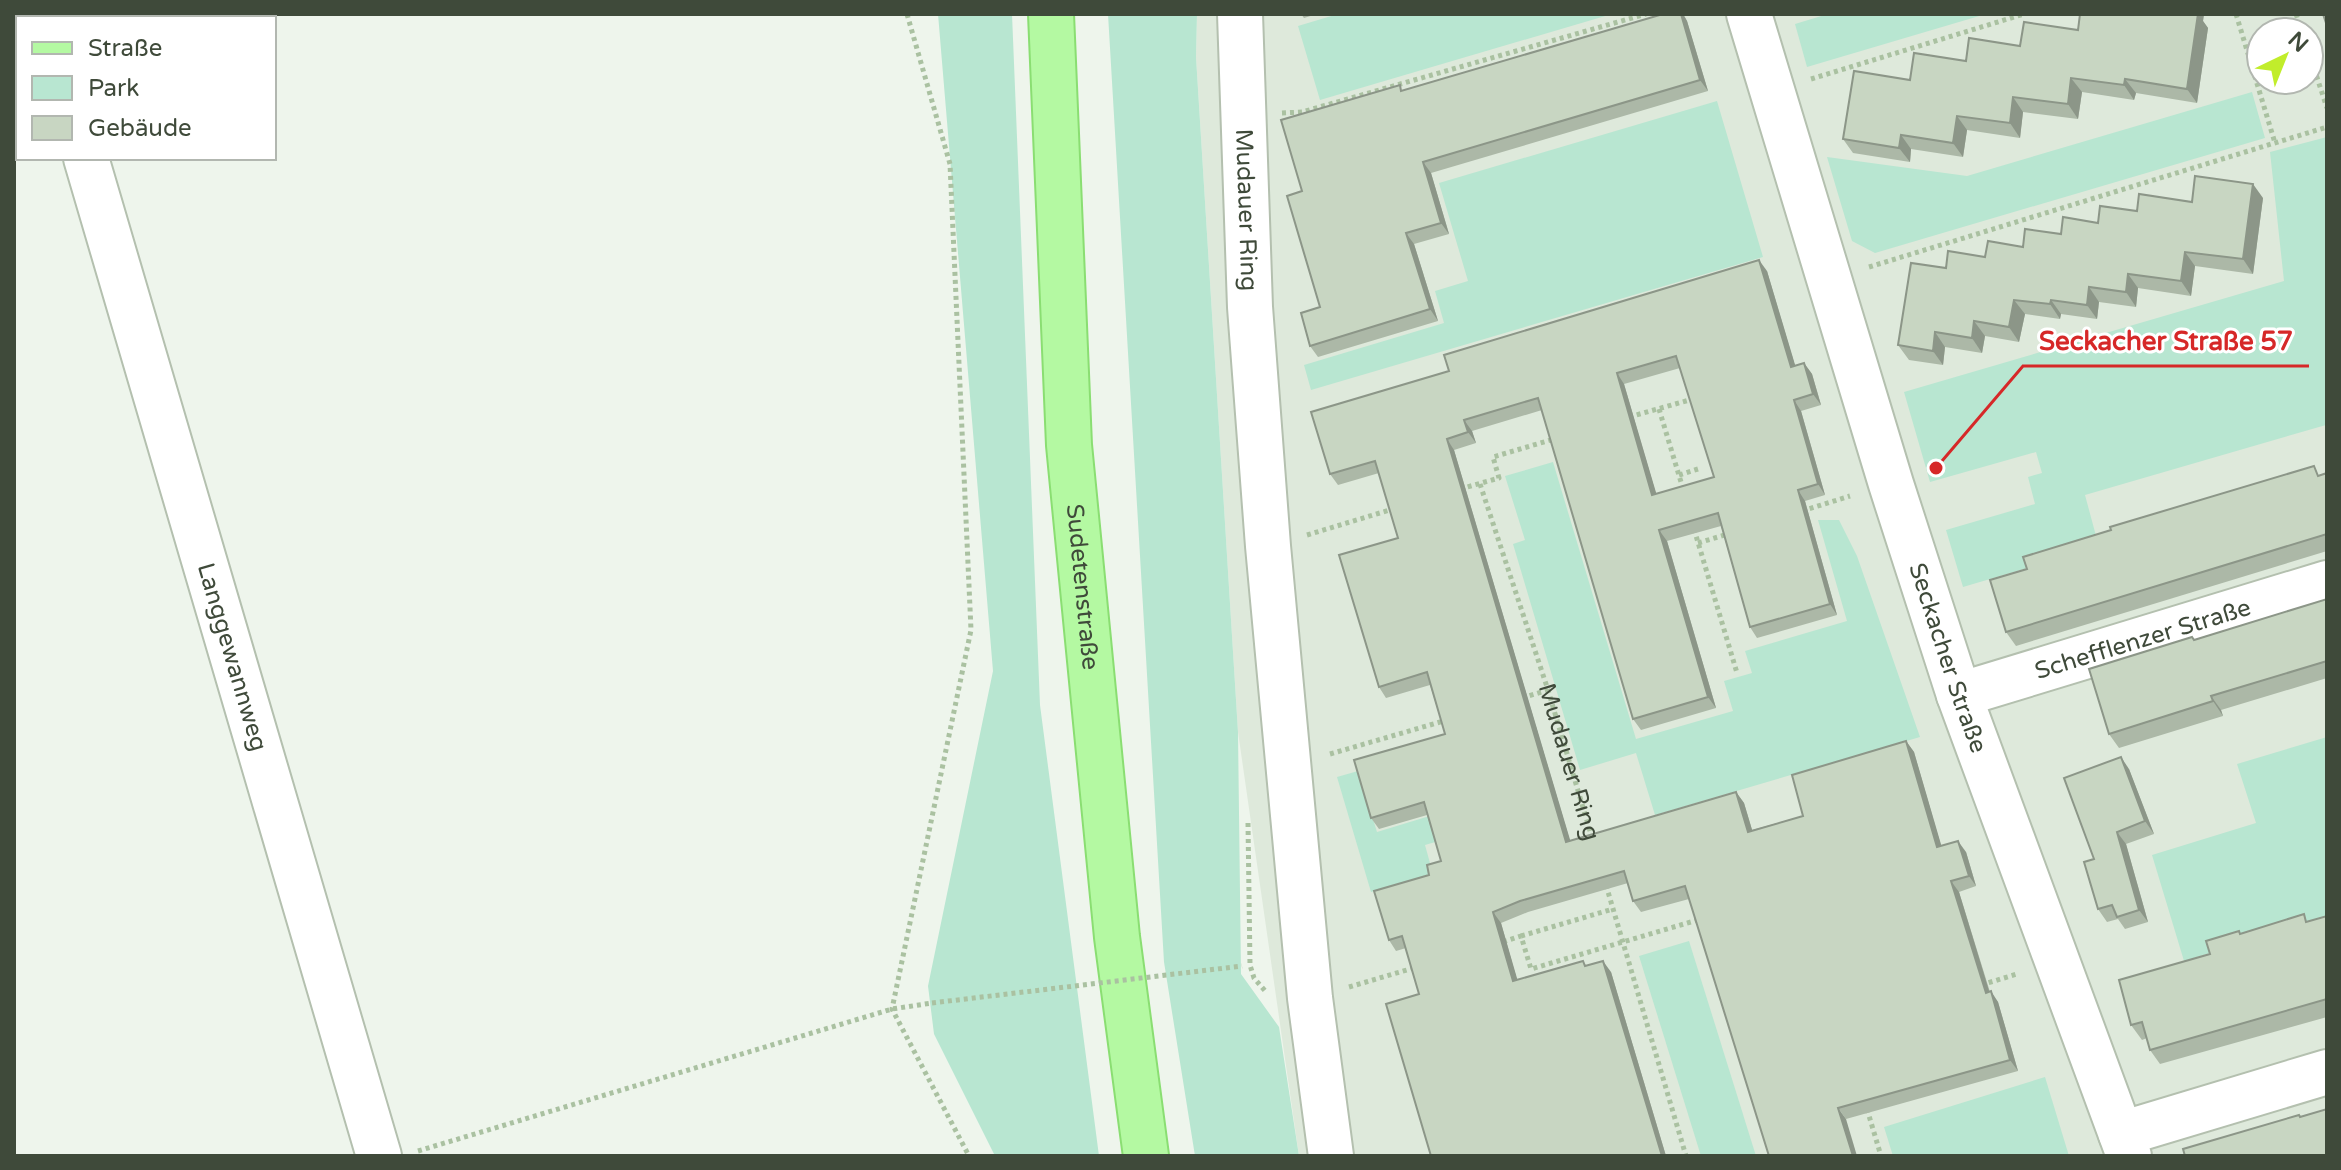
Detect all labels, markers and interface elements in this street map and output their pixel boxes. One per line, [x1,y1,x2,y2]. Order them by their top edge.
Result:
legend [16,16,276,160]
north arrow [2245,16,2325,96]
text: N [2283,27,2313,58]
text: Straße [88,34,162,63]
text: Park [88,74,139,103]
text: Gebäude [88,114,192,143]
street label: Mudauer Ring [1229,128,1264,292]
callout: Seckacher Straße 57 [2023,316,2309,366]
text: Seckacher Straße 57 [2039,326,2293,357]
street label: Sudetenstraße [1060,503,1105,671]
street label: Langgewannweg [191,559,274,754]
street label: Seckacher Straße [1903,559,1994,757]
street label: Schefflenzer Straße [2031,593,2254,686]
street label: Mudauer Ring [1532,680,1607,844]

